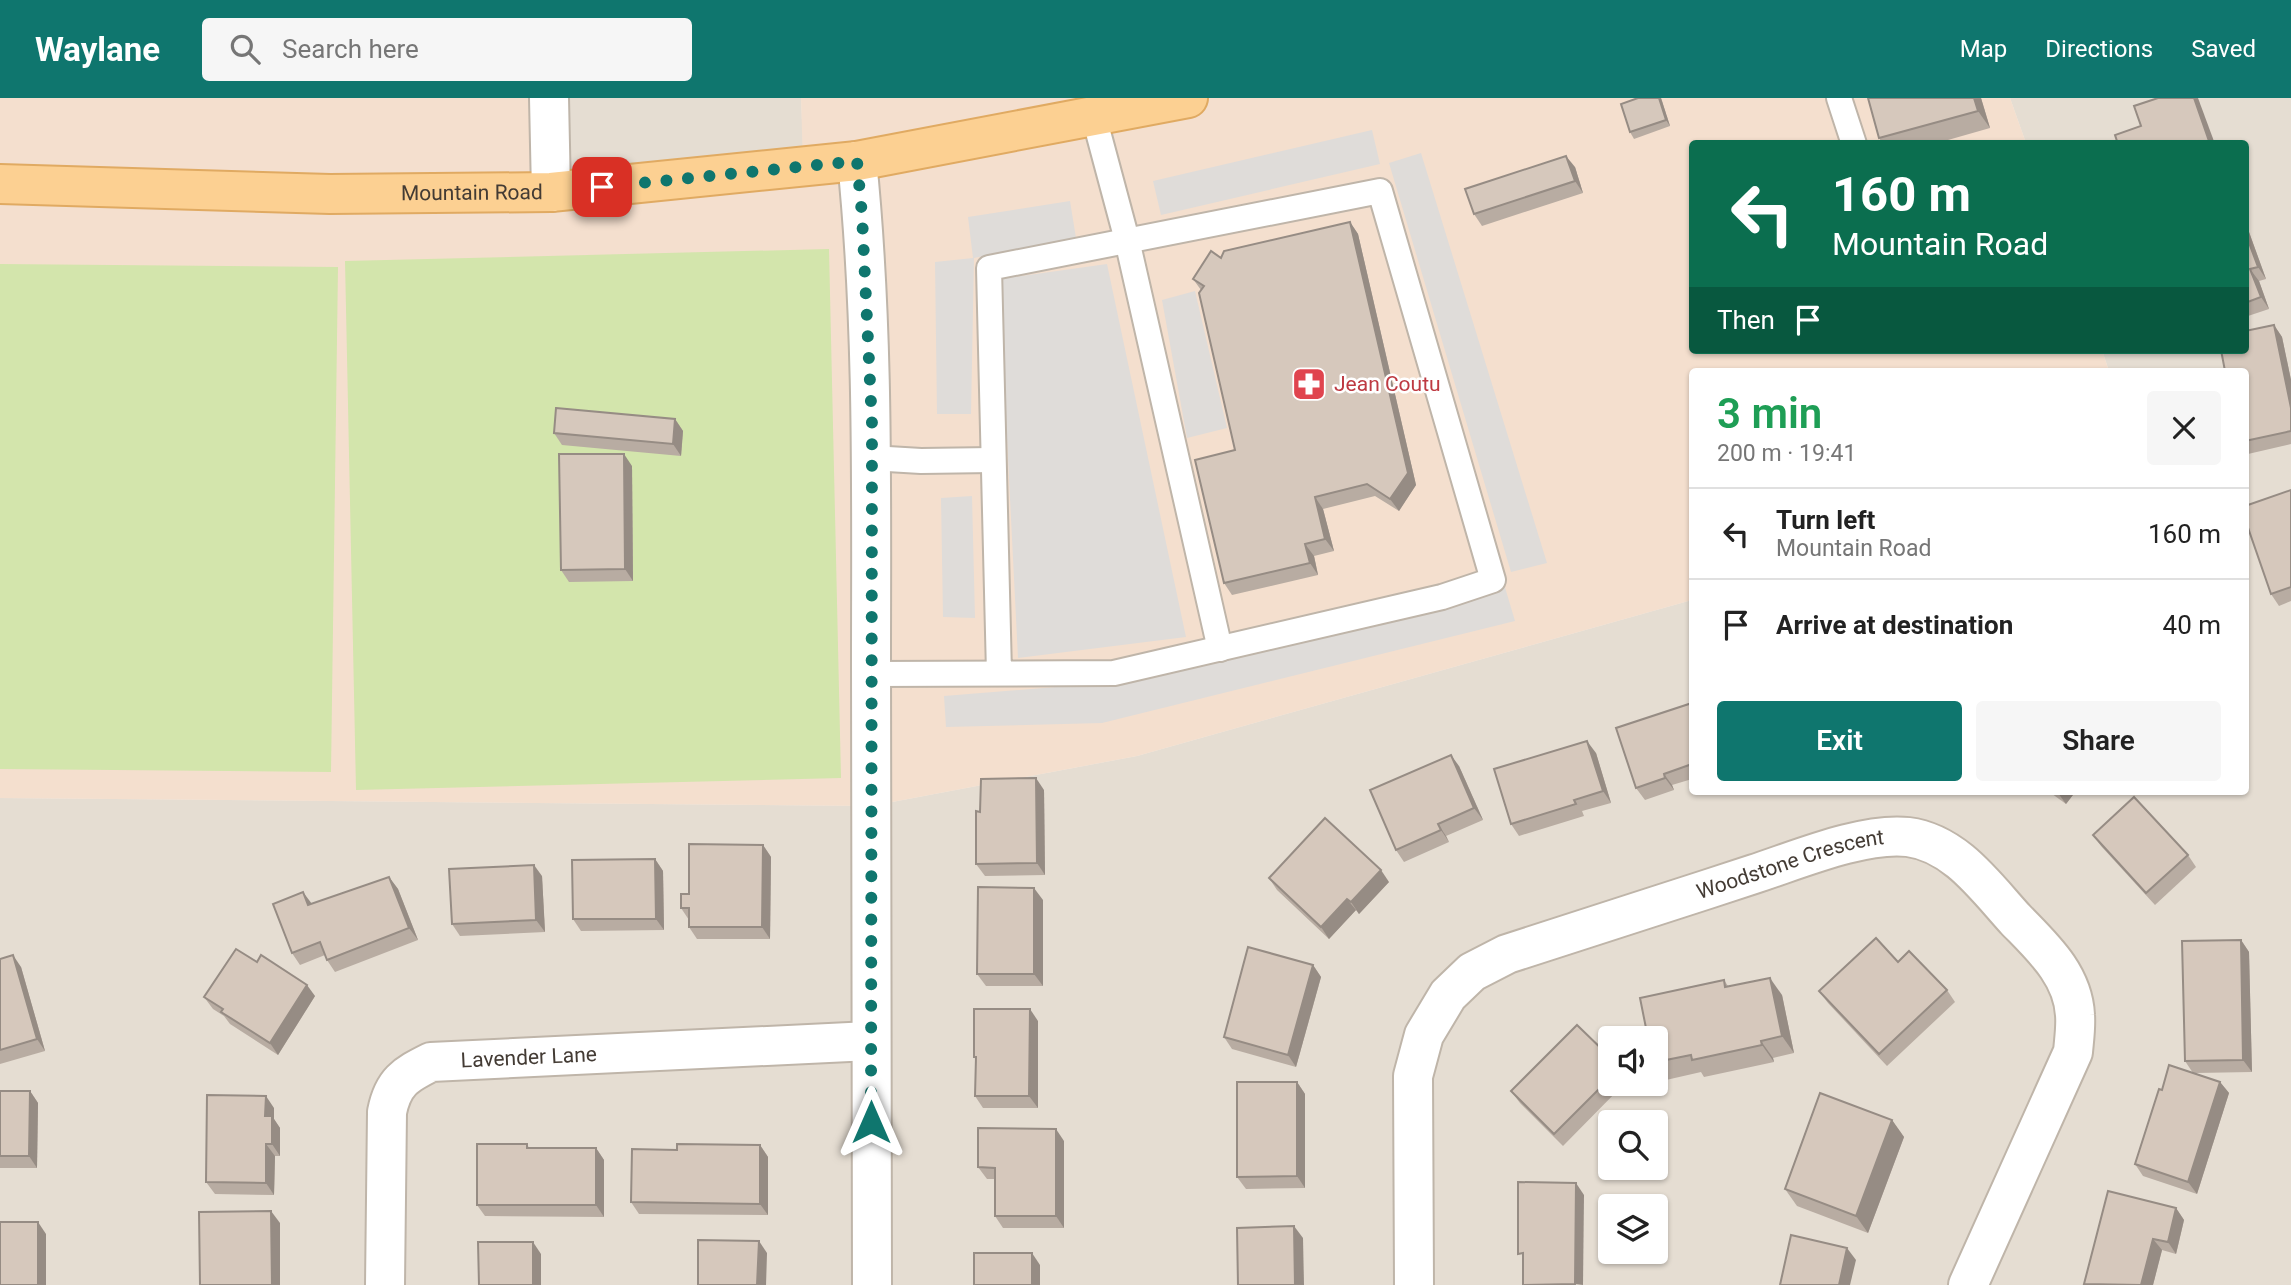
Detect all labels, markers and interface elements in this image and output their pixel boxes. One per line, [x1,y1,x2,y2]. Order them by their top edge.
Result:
search box [202,18,692,81]
text: Waylane [35,30,160,69]
icon: search [226,30,264,68]
text: Search here [282,34,419,64]
text: Map [1960,35,2007,63]
text: Directions [2045,35,2153,63]
text: Saved [2191,35,2256,63]
pin [572,157,632,217]
text: 160 m [1832,166,1971,223]
icon: arrive [583,168,621,206]
icon: left [1717,168,1808,259]
street label: Mountain Road [401,180,543,205]
text: Mountain Road [1832,225,2048,263]
icon: arrive [1789,301,1827,339]
text: Then [1717,305,1775,335]
pharmacy icon: Jean Coutu [1290,365,1328,403]
place label: Jean Coutu [1334,372,1441,396]
text: 3 min [1717,389,1822,438]
button: close [2147,391,2221,465]
text: 200 m · 19:41 [1717,440,1856,467]
text: Turn left [1776,505,1875,535]
icon: left [1717,515,1755,553]
text: 160 m [2148,519,2221,549]
text: Mountain Road [1776,535,1931,562]
icon: arrive [1717,606,1755,644]
text: Arrive at destination [1776,610,2013,640]
text: 40 m [2163,610,2221,640]
button: Exit [1717,701,1962,781]
button: Share [1976,701,2221,781]
street label: Woodstone Crescent [1694,825,1885,904]
map controls [1598,1026,1668,1264]
button: sound [1598,1026,1668,1096]
street label: Lavender Lane [460,1042,597,1073]
position arrow [834,1085,908,1159]
button: search [1598,1110,1668,1180]
button: layers [1598,1194,1668,1264]

